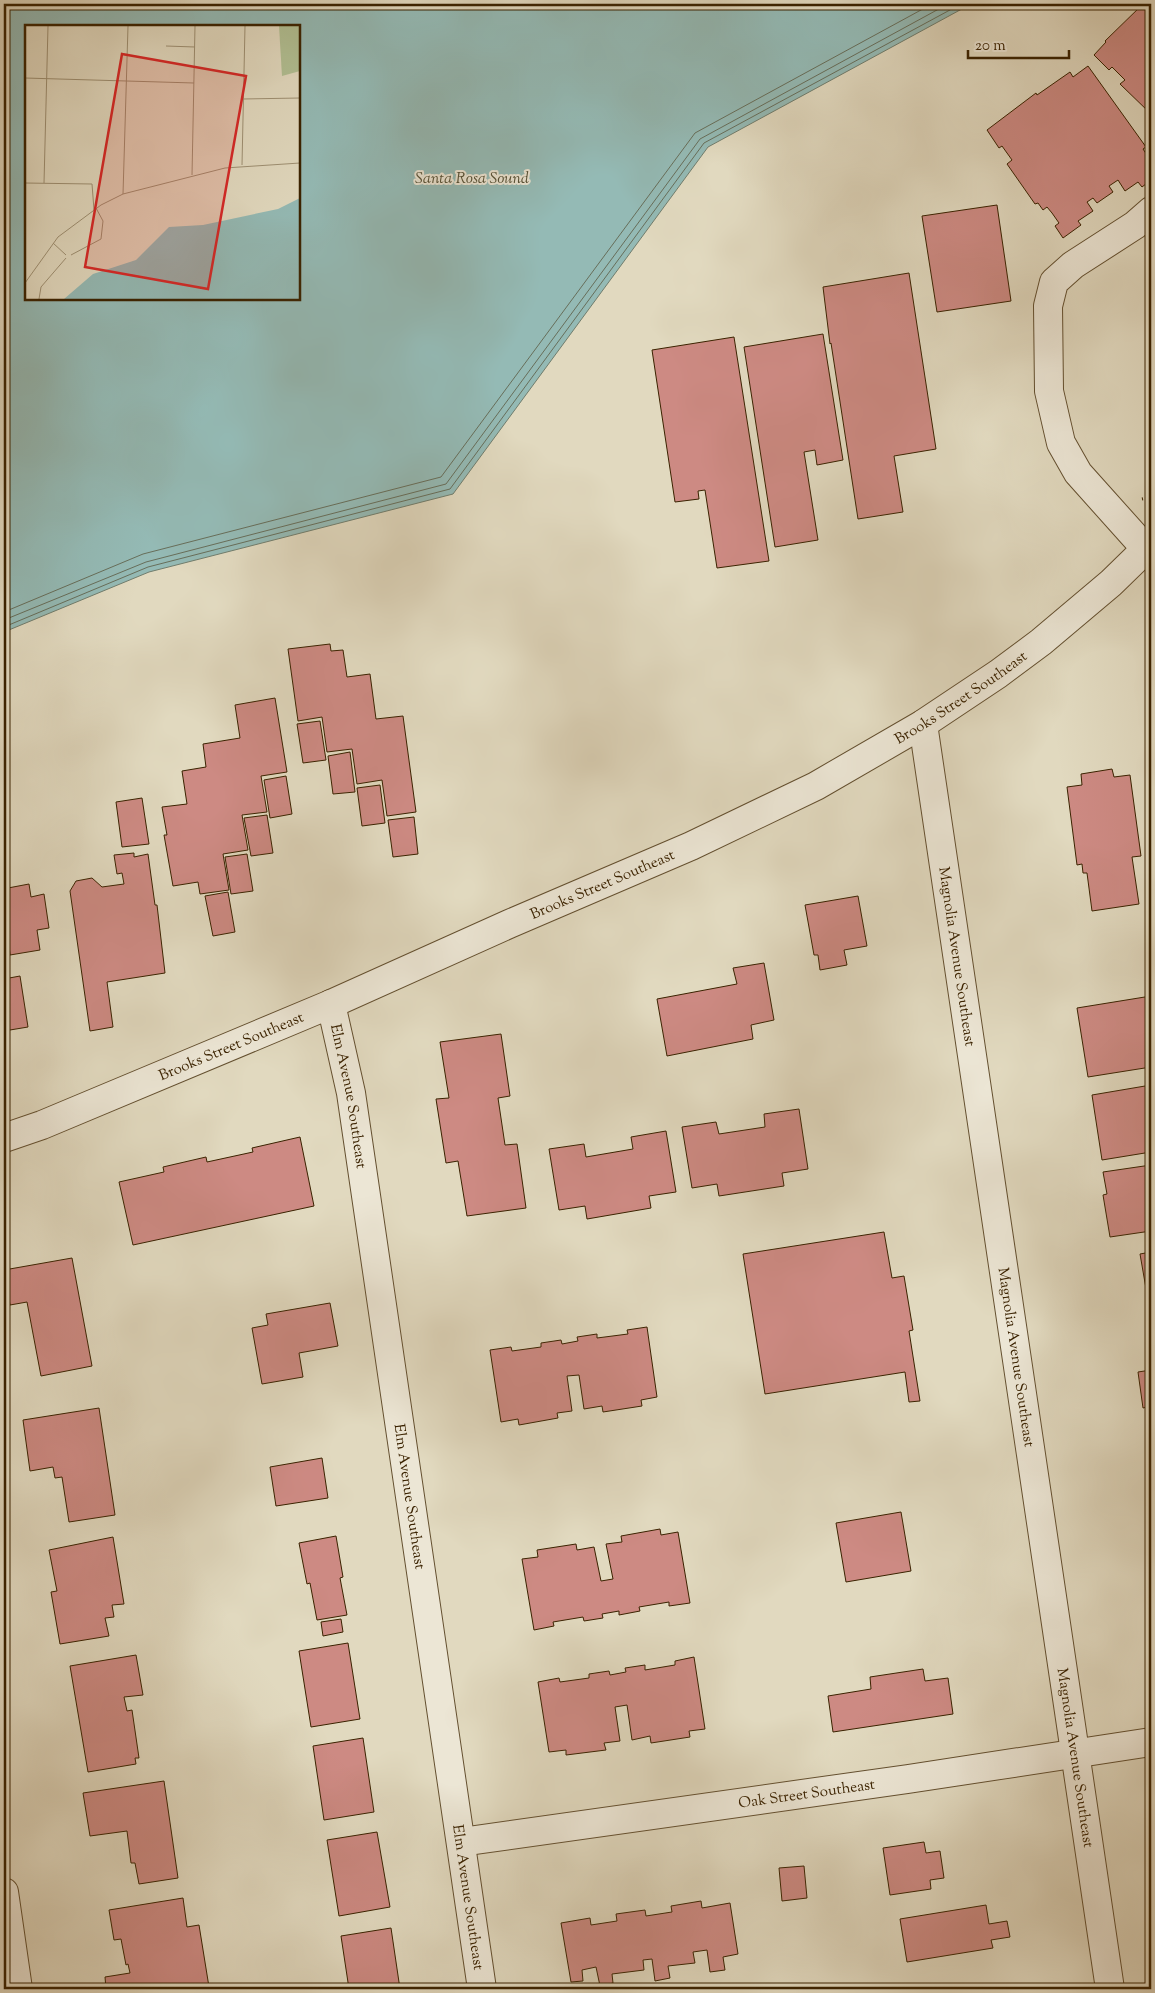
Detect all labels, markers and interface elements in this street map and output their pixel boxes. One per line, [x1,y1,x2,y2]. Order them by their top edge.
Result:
inset map [25,25,300,300]
scale bar [968,28,1069,60]
text: 20 m [975,36,1006,57]
water label: Santa Rosa Sound [415,168,529,191]
street label: Brooks Street Southeast [891,647,1032,750]
street label: Brooks Street Southeast [527,845,678,926]
street label: Magnolia Avenue Southeast [932,866,980,1048]
street label: Brooks Street Southeast [156,1008,307,1087]
street label: Elm Avenue Southeast [324,1022,371,1170]
street label: Magnolia Avenue Southeast [991,1266,1039,1449]
street label: Elm Avenue Southeast [388,1423,430,1571]
street label: Magnolia Avenue Southeast [1051,1667,1098,1849]
street label: Oak Street Southeast [737,1775,876,1815]
street label: Elm Avenue Southeast [446,1823,488,1972]

